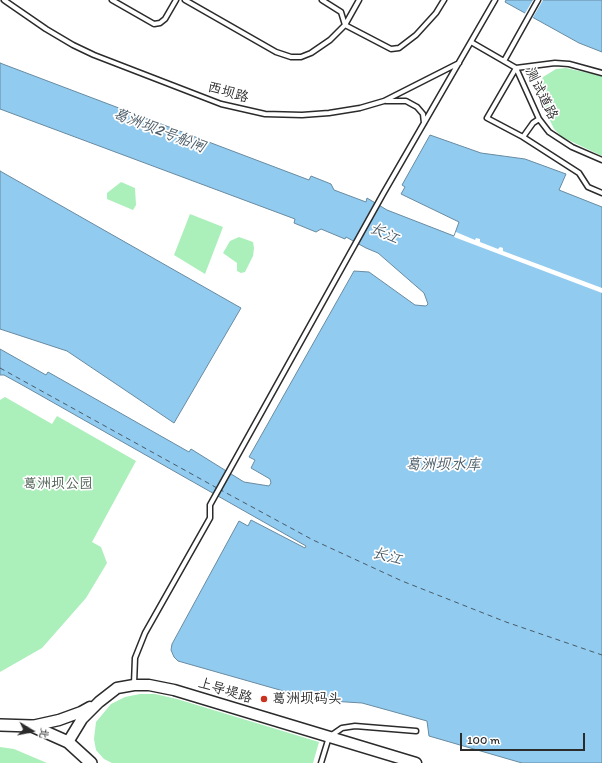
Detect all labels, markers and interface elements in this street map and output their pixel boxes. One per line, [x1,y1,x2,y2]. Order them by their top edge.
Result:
street label: 测试道路 [521,65,561,123]
street label: 西坝路 [205,79,251,107]
water label: 葛洲坝2号船闸 [110,105,208,157]
water label: 长江 [367,220,401,248]
water label: 葛洲坝水库 [406,456,480,474]
park label: 葛洲坝公园 [23,476,93,492]
water label: 长江 [370,544,404,570]
street label: 上导堤路 [196,675,254,707]
place label: 葛洲坝码头 [272,691,342,707]
marker: 葛洲坝码头 [259,694,269,704]
north arrow [12,711,52,751]
scale bar [462,725,587,751]
text: 北 [37,727,52,740]
text: 100 m [467,733,500,747]

